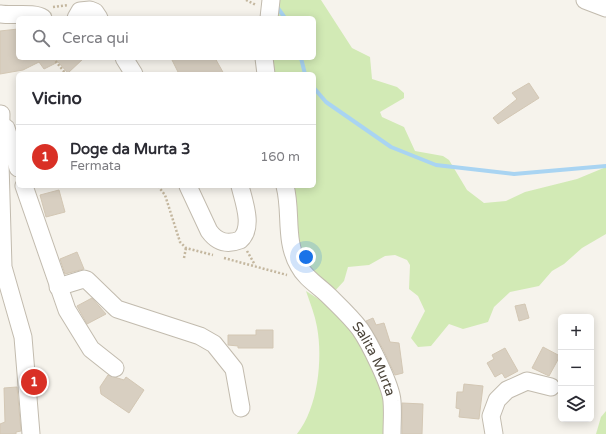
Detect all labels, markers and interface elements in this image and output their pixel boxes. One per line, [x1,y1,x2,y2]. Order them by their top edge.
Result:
search box [16,16,316,60]
icon: search [30,27,52,49]
text: Cerca qui [62,29,129,47]
text: Vicino [32,88,82,109]
text: Doge da Murta 3 [70,140,190,158]
text: 1 [41,149,49,165]
text: 160 m [260,149,300,165]
text: Fermata [70,158,121,174]
your location [296,247,316,267]
map controls [558,314,594,422]
button: + [558,314,594,350]
street label: Salita Murta [349,318,399,398]
button: − [558,350,594,386]
pin: 1 [21,367,47,397]
button: layers [558,386,594,422]

